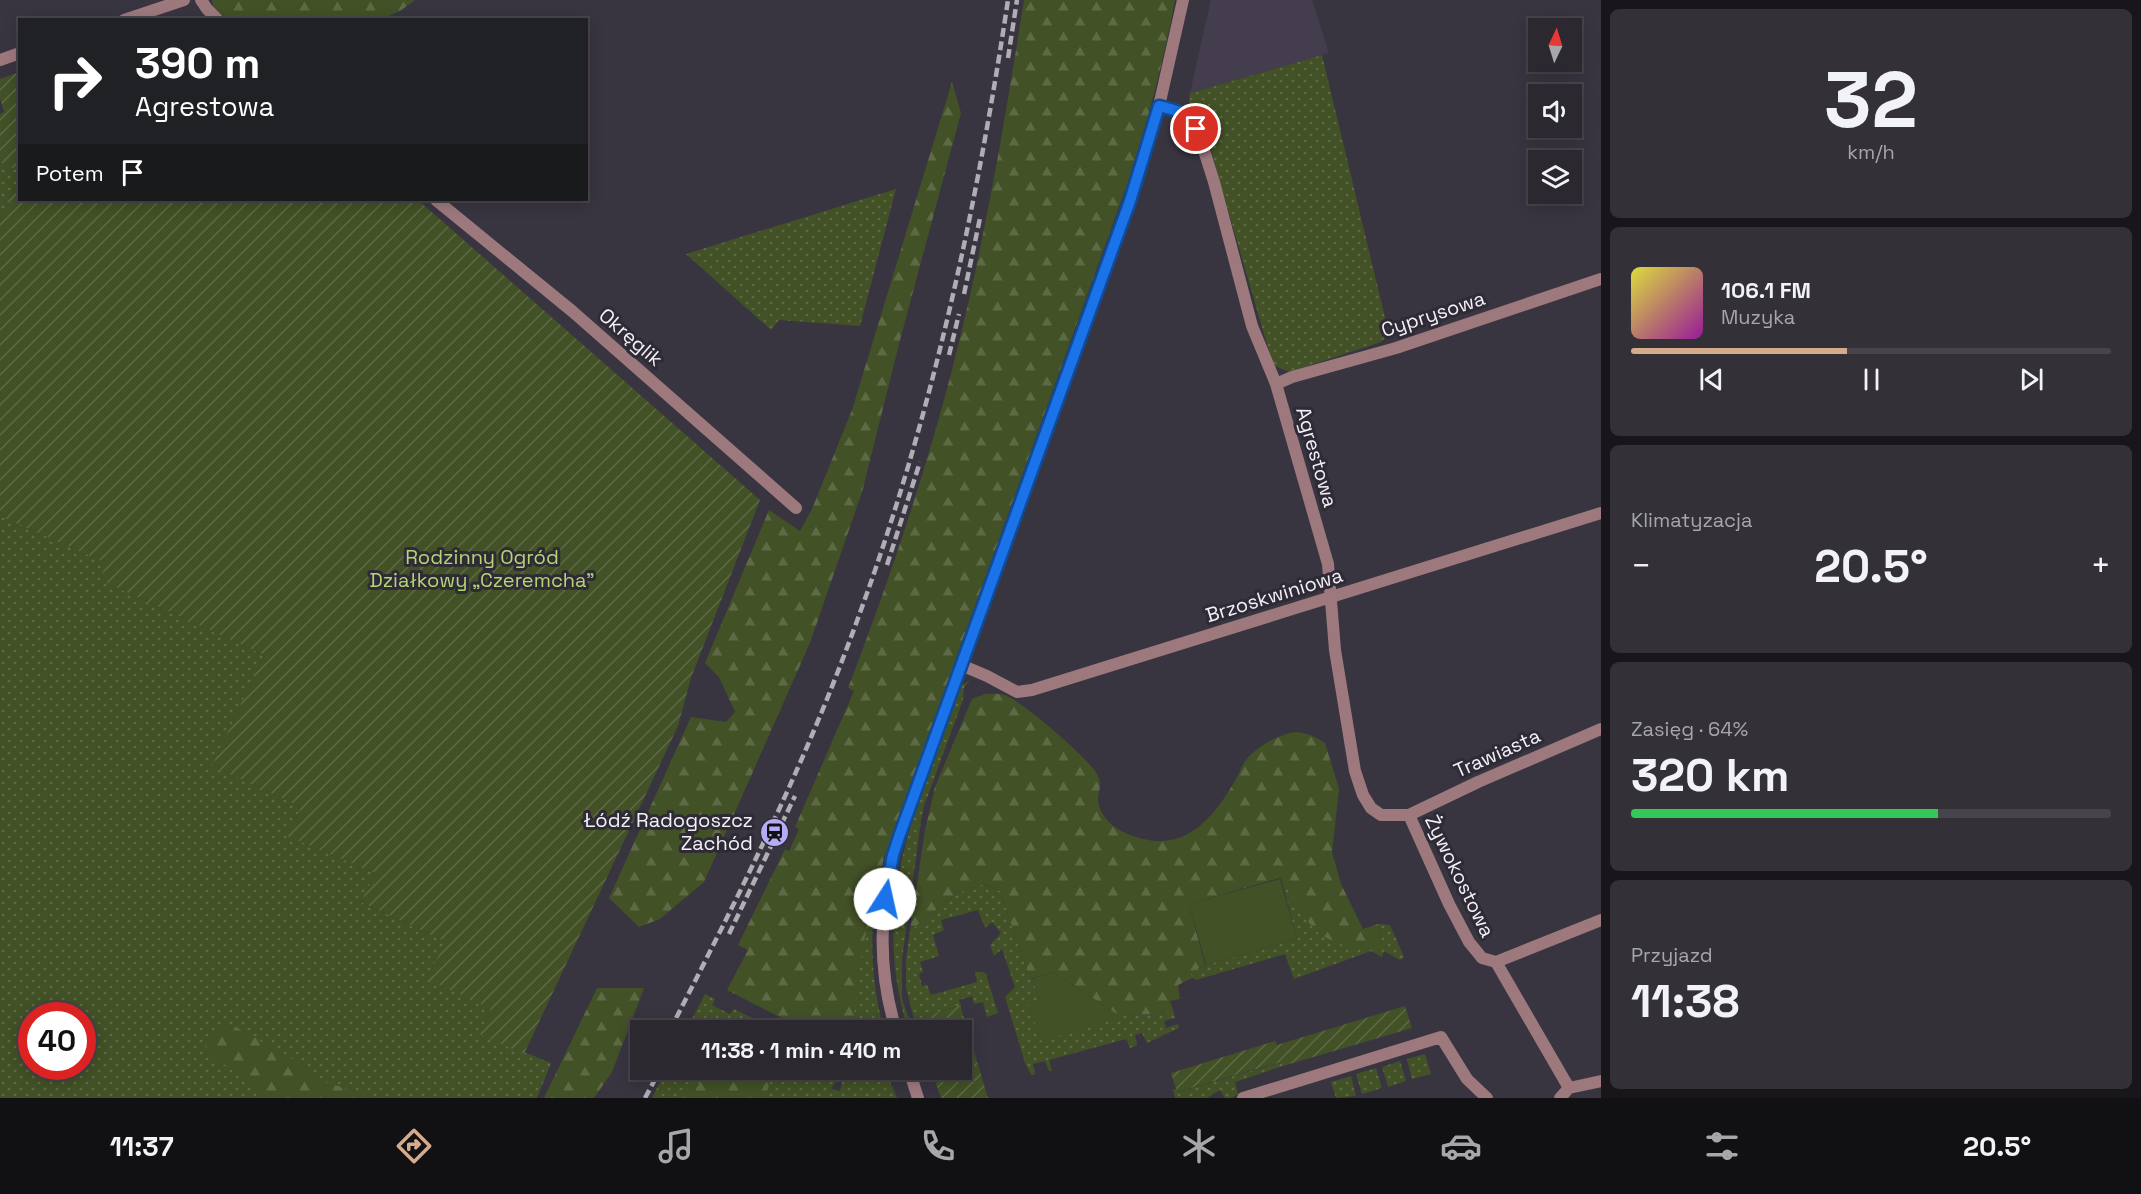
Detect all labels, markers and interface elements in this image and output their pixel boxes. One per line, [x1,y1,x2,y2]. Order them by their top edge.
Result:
north arrow [1528,18,1582,72]
map controls [1528,18,1582,204]
text: 390 m [135,37,260,90]
icon: right [36,42,114,120]
text: 32 [1824,50,1918,150]
button: sound [1528,84,1582,138]
text: Agrestowa [135,89,274,124]
pin [1170,103,1221,154]
icon: arrive [1179,112,1212,145]
text: km/h [1847,139,1895,165]
button: layers [1528,150,1582,204]
icon: arrive [116,156,149,189]
text: Potem [36,159,104,187]
text: 106.1 FM [1721,276,1811,304]
street label: Cyprysowa [1378,285,1488,343]
street label: Okręglik [594,302,669,372]
text: Muzyka [1721,304,1795,330]
icon: previous [1695,363,1728,396]
icon: pause [1855,363,1888,396]
icon: next [2015,363,2048,396]
street label: Agrestowa [1290,404,1344,510]
text: Klimatyzacja [1631,507,1753,533]
text: 20.5° [1814,538,1928,595]
park label: Rodzinny Ogród Działkowy „Czeremcha” [369,544,595,593]
text: − [1631,545,1651,587]
text: + [2091,545,2111,587]
street label: Brzoskwiniowa [1202,562,1346,628]
text: Zasięg · 64% [1631,716,1748,742]
street label: Trawiasta [1450,722,1544,784]
text: 320 km [1631,747,1790,804]
place label: Łódź Radogoszcz Zachód [583,807,753,856]
street label: Żywokostowa [1419,810,1501,942]
station icon: Łódź Radogoszcz Zachód [758,816,790,848]
position arrow [853,867,917,931]
text: Przyjazd [1631,942,1713,968]
text: 11:38 [1631,973,1739,1030]
speed limit sign: 40 [18,1002,96,1080]
text: 11:38 · 1 min · 410 m [701,1036,901,1064]
icon: directions [393,1125,435,1167]
icon: music [655,1125,697,1167]
icon: phone [917,1125,959,1167]
icon: climate [1178,1125,1220,1167]
icon: car [1440,1125,1482,1167]
icon: filters [1701,1125,1743,1167]
text: 11:37 [110,1129,174,1164]
text: 20.5° [1963,1129,2031,1164]

